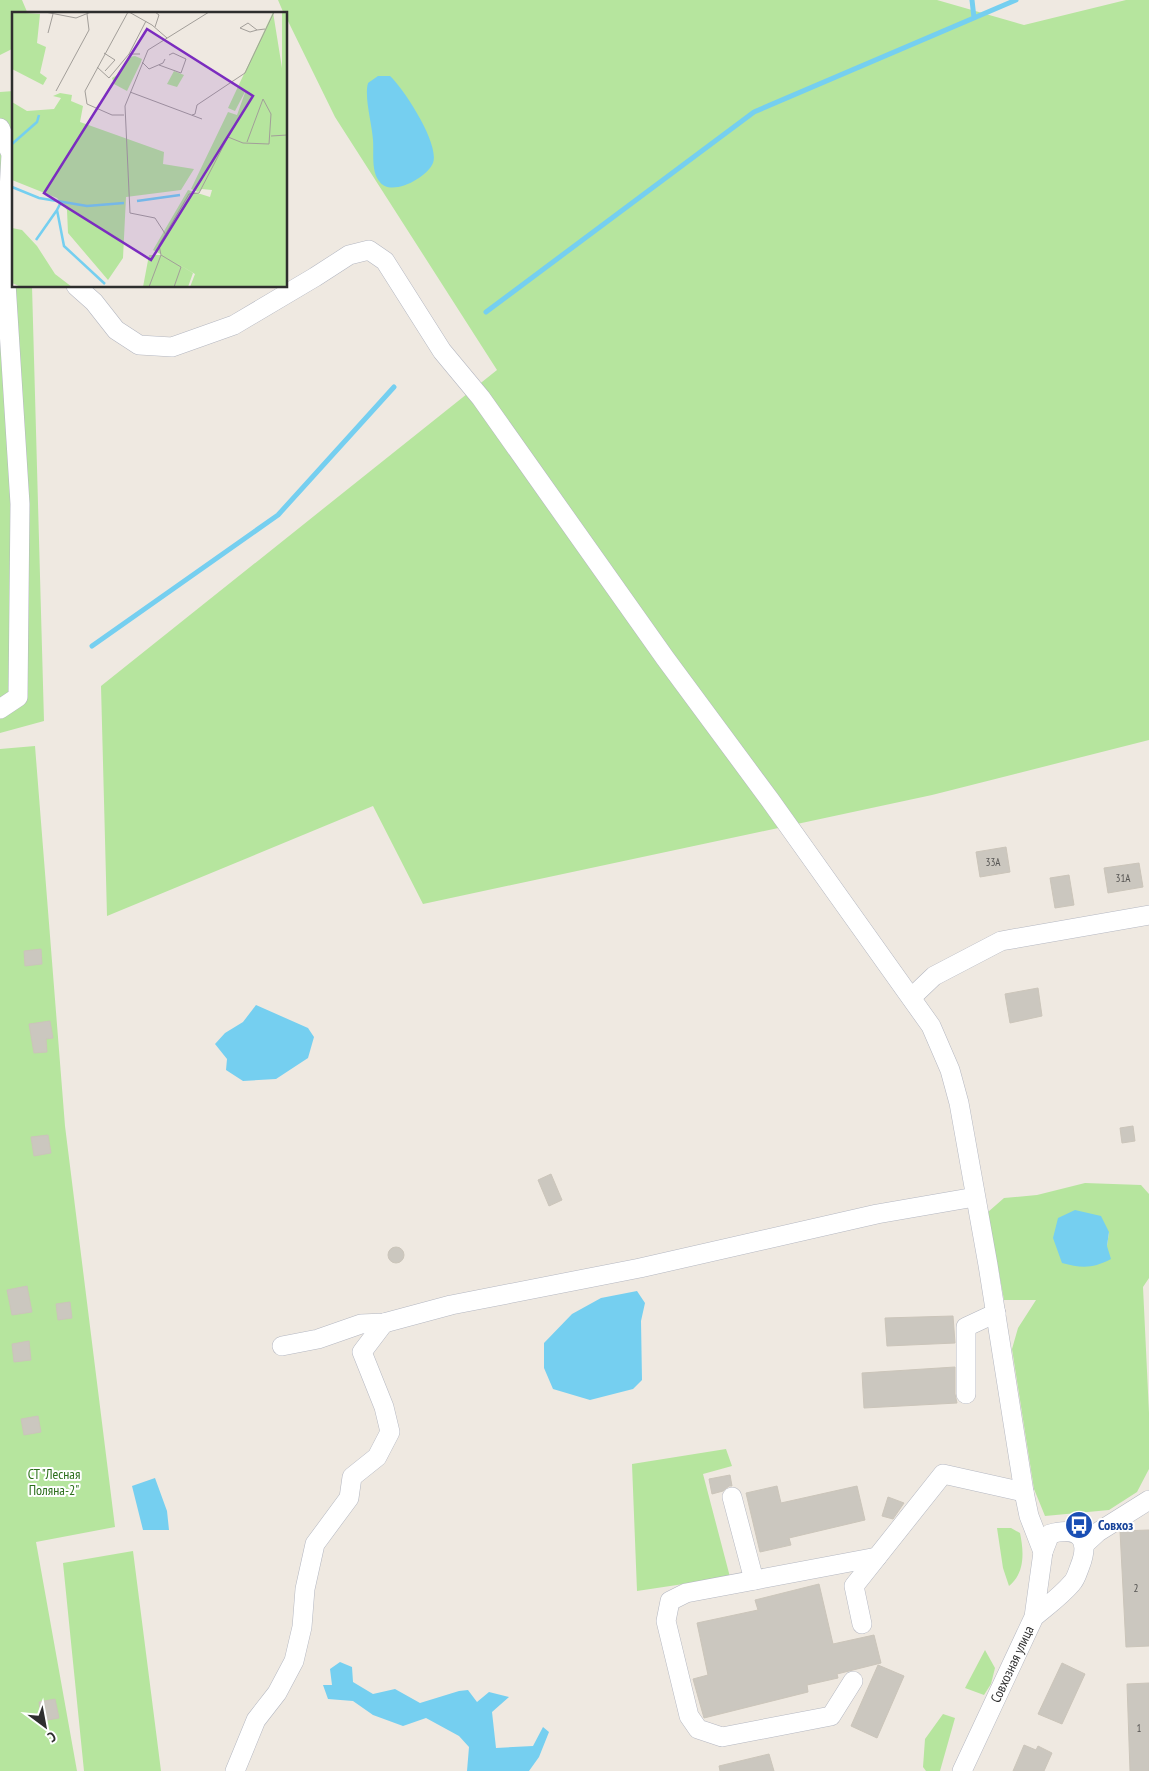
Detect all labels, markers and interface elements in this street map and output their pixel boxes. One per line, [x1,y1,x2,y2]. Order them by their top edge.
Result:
inset map [12,12,288,288]
house number: 33А [985,855,1001,869]
house number: 31А [1115,871,1131,885]
park label: СТ "Лесная Поляна-2" [28,1465,80,1499]
bus stop icon: Совхоз [1064,1510,1094,1540]
place label: Совхоз [1098,1516,1133,1534]
house number: 2 [1134,1581,1139,1595]
street label: Совхозная улица [986,1623,1038,1706]
north arrow [20,1701,70,1751]
house number: 1 [1137,1721,1142,1735]
text: С [44,1728,59,1747]

